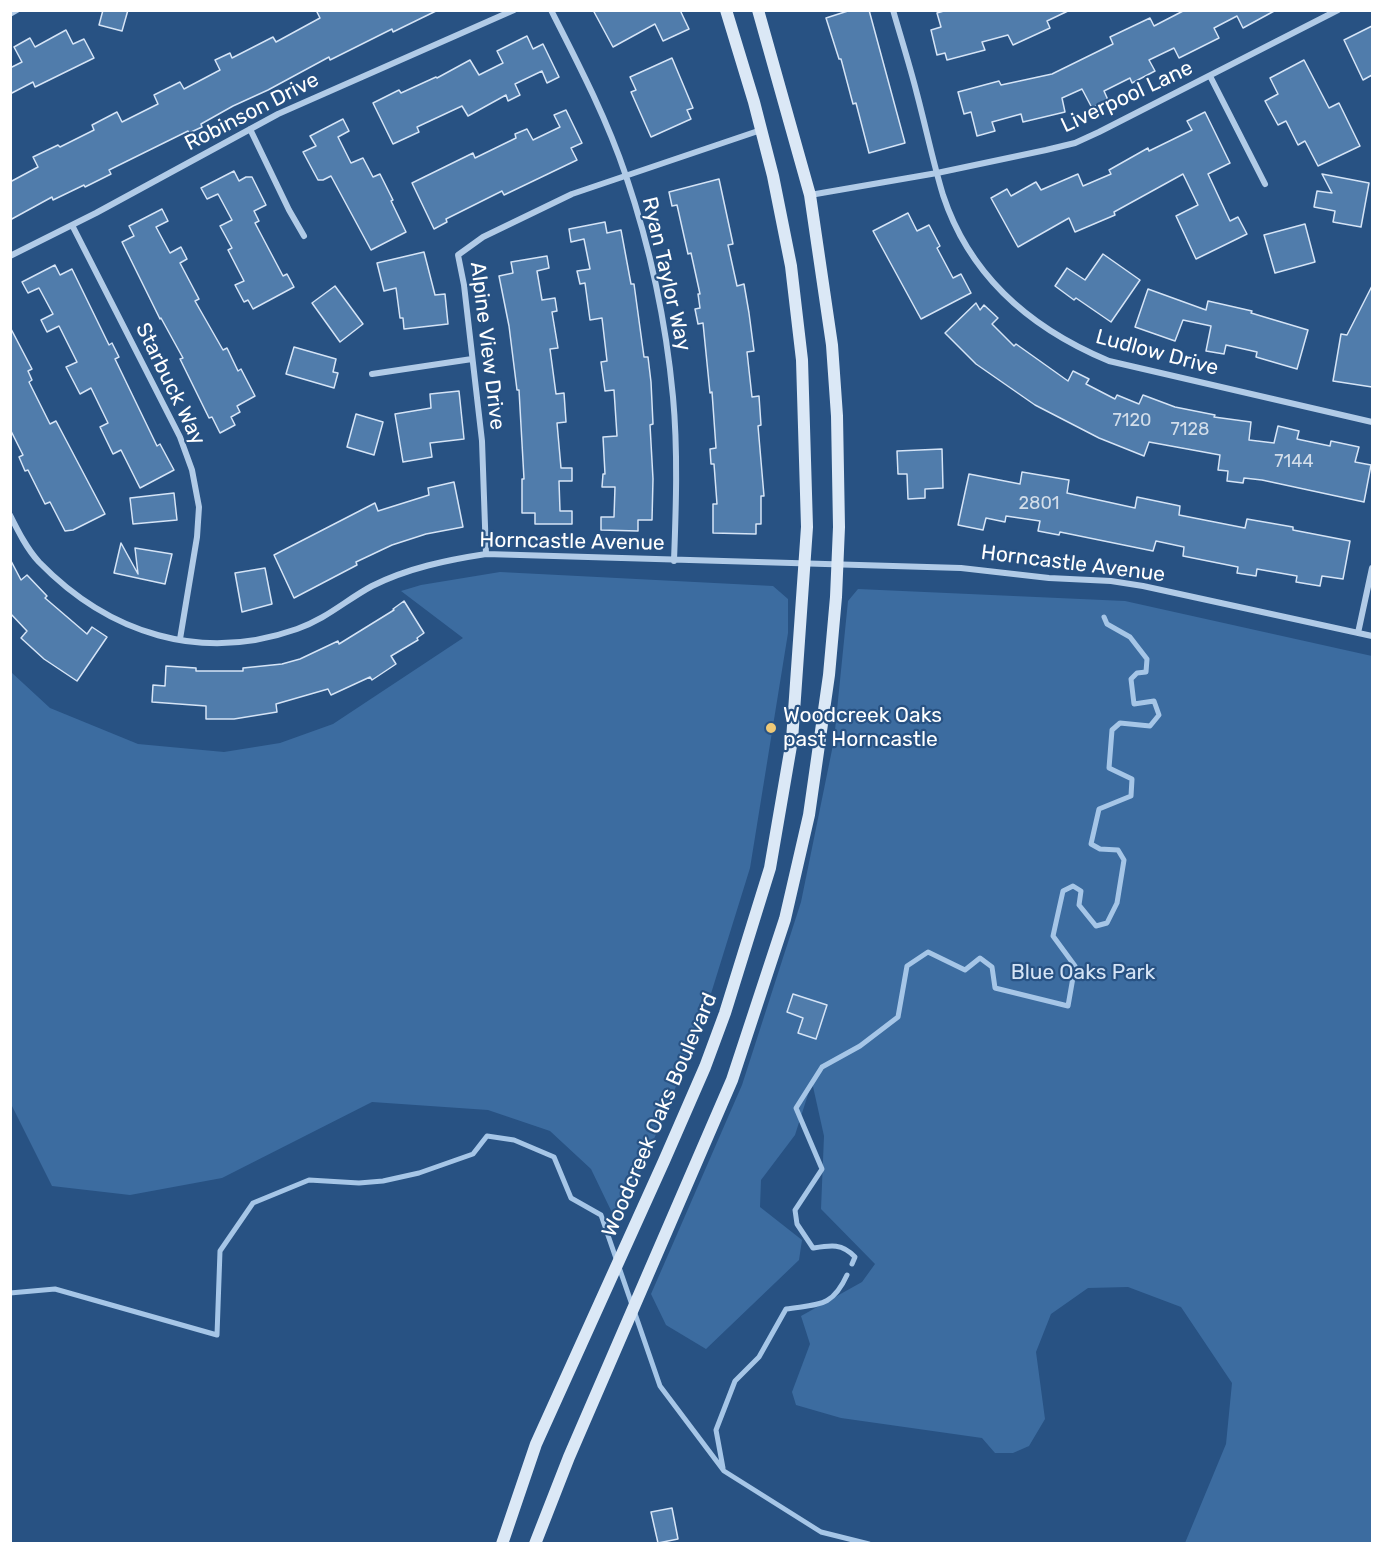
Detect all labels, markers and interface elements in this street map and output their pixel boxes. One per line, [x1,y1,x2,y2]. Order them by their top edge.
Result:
street label: Liverpool Lane [1057,55,1197,139]
street label: Robinson Drive [181,67,323,157]
street label: Ryan Taylor Way [636,195,696,353]
street label: Alpine View Drive [464,261,510,431]
street label: Starbuck Way [130,319,210,449]
street label: Ludlow Drive [1093,325,1221,381]
house number: 7120 [1113,410,1151,432]
house number: 7128 [1171,419,1209,441]
house number: 7144 [1274,451,1314,473]
house number: 2801 [1018,493,1060,515]
street label: Horncastle Avenue [479,528,665,556]
street label: Horncastle Avenue [979,540,1167,588]
place label: Woodcreek Oaks past Horncastle [783,703,942,753]
marker: Woodcreek Oaks past Horncastle [764,721,778,735]
park label: Blue Oaks Park [1011,960,1155,986]
street label: Woodcreek Oaks Boulevard [597,989,723,1241]

